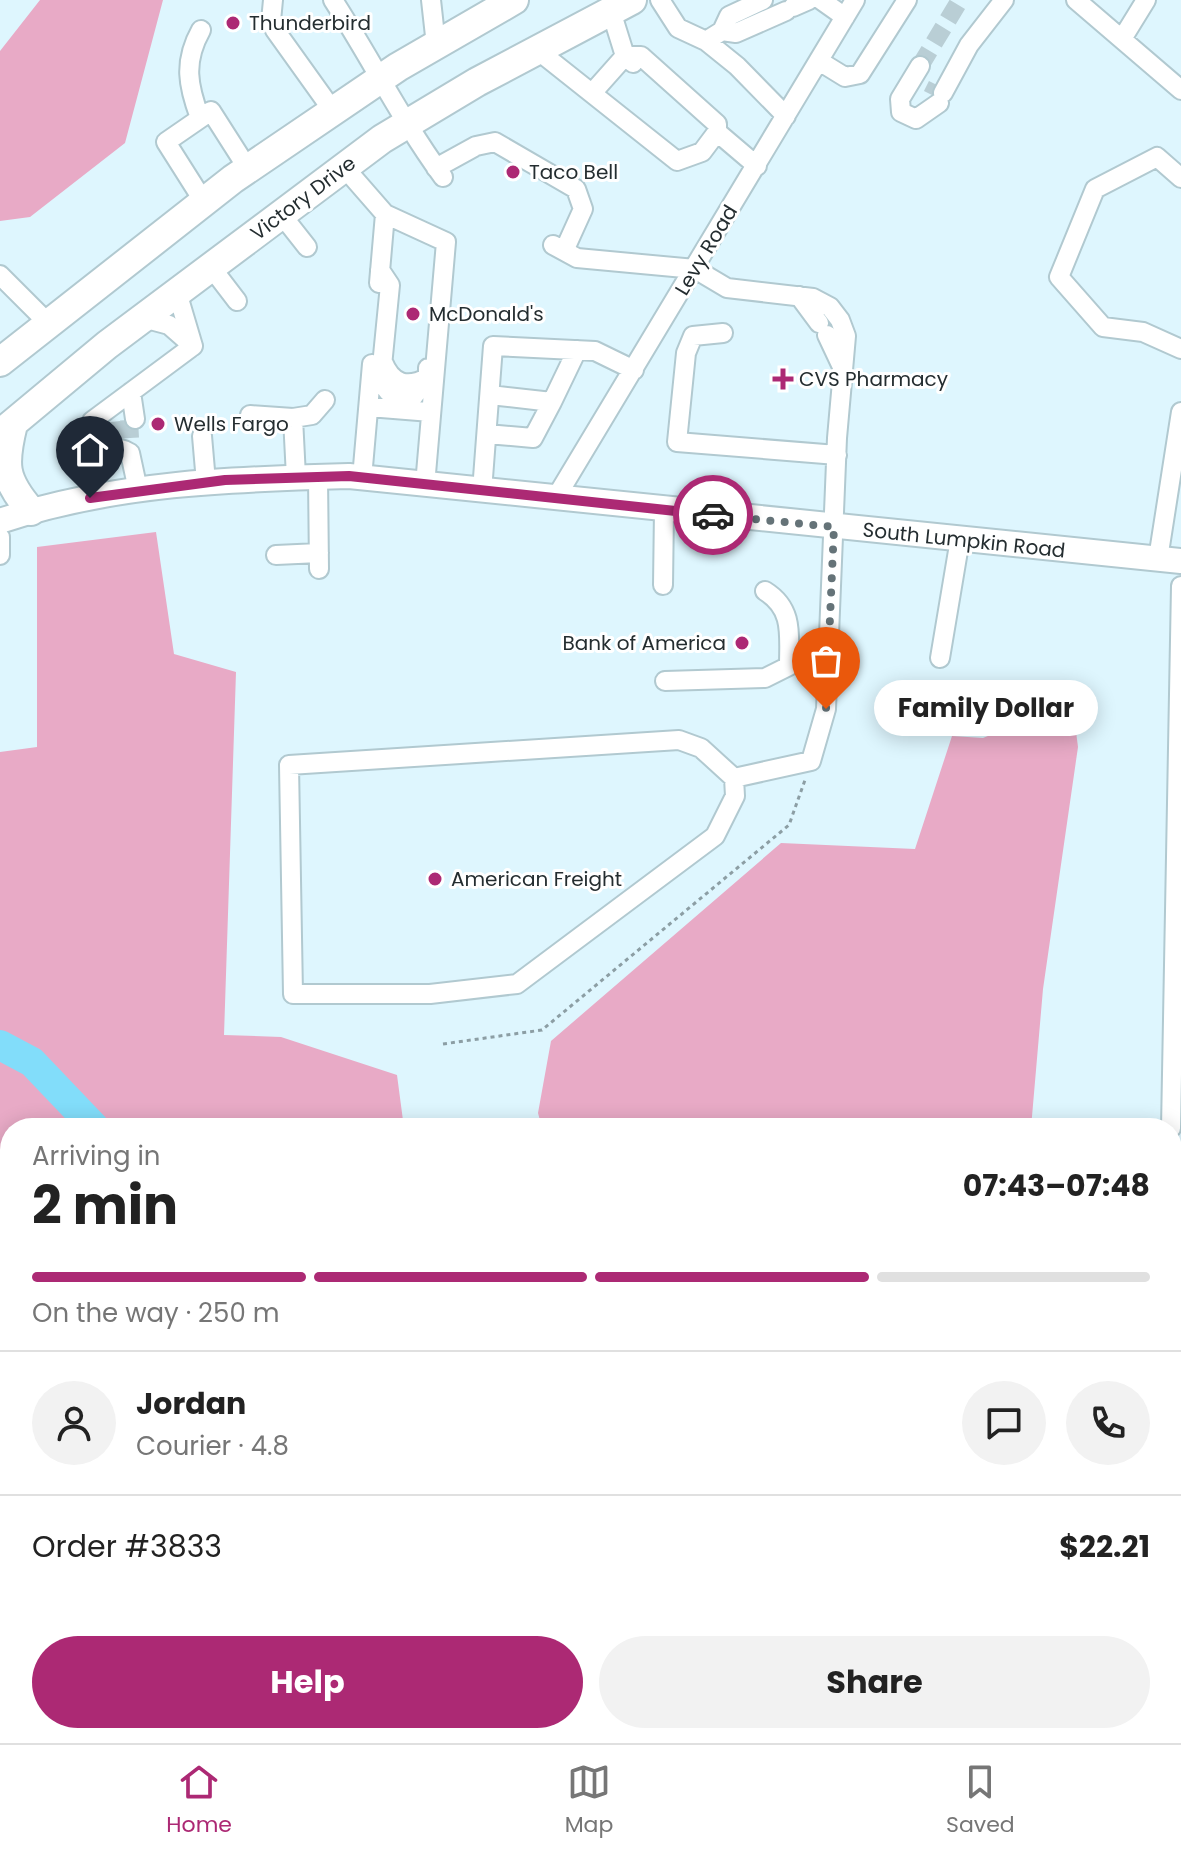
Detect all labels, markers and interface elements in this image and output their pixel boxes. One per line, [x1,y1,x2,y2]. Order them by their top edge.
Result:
place label: Thunderbird [249,9,371,37]
marker: Thunderbird [224,14,242,32]
street label: Victory Drive [245,149,361,247]
place label: Taco Bell [529,158,618,186]
marker: Taco Bell [504,163,522,181]
street label: Levy Road [668,200,744,300]
place label: McDonald's [429,300,544,328]
marker: McDonald's [404,305,422,323]
place label: CVS Pharmacy [799,365,948,393]
marker: CVS Pharmacy [774,370,792,388]
place label: Wells Fargo [174,410,289,438]
marker: Wells Fargo [149,415,167,433]
pin [56,416,124,498]
icon: home [68,428,112,472]
courier [673,475,753,555]
icon: car [691,493,735,537]
street label: South Lumpkin Road [861,515,1067,565]
pin [792,627,860,709]
place label: Bank of America [563,629,726,657]
marker: Bank of America [733,634,751,652]
icon: bag [804,639,848,683]
callout: Family Dollar [874,681,1098,737]
text: Family Dollar [898,690,1074,726]
place label: American Freight [451,865,622,893]
marker: American Freight [426,870,444,888]
text: Arriving in [32,1138,161,1174]
text: 07:43–07:48 [963,1164,1150,1207]
text: 2 min [32,1169,178,1242]
text: On the way · 250 m [32,1295,279,1331]
button: person [32,1381,116,1465]
button: chat [962,1381,1046,1465]
button: phone [1066,1381,1150,1465]
text: Jordan [136,1382,246,1425]
text: Courier · 4.8 [136,1428,289,1464]
text: Order #3833 [32,1525,222,1568]
text: $22.21 [1059,1525,1150,1568]
button: Help [32,1636,583,1728]
button: Share [599,1636,1150,1728]
tab: Home [166,1760,232,1841]
tab: Map [565,1760,613,1841]
tab: Saved [946,1760,1015,1841]

